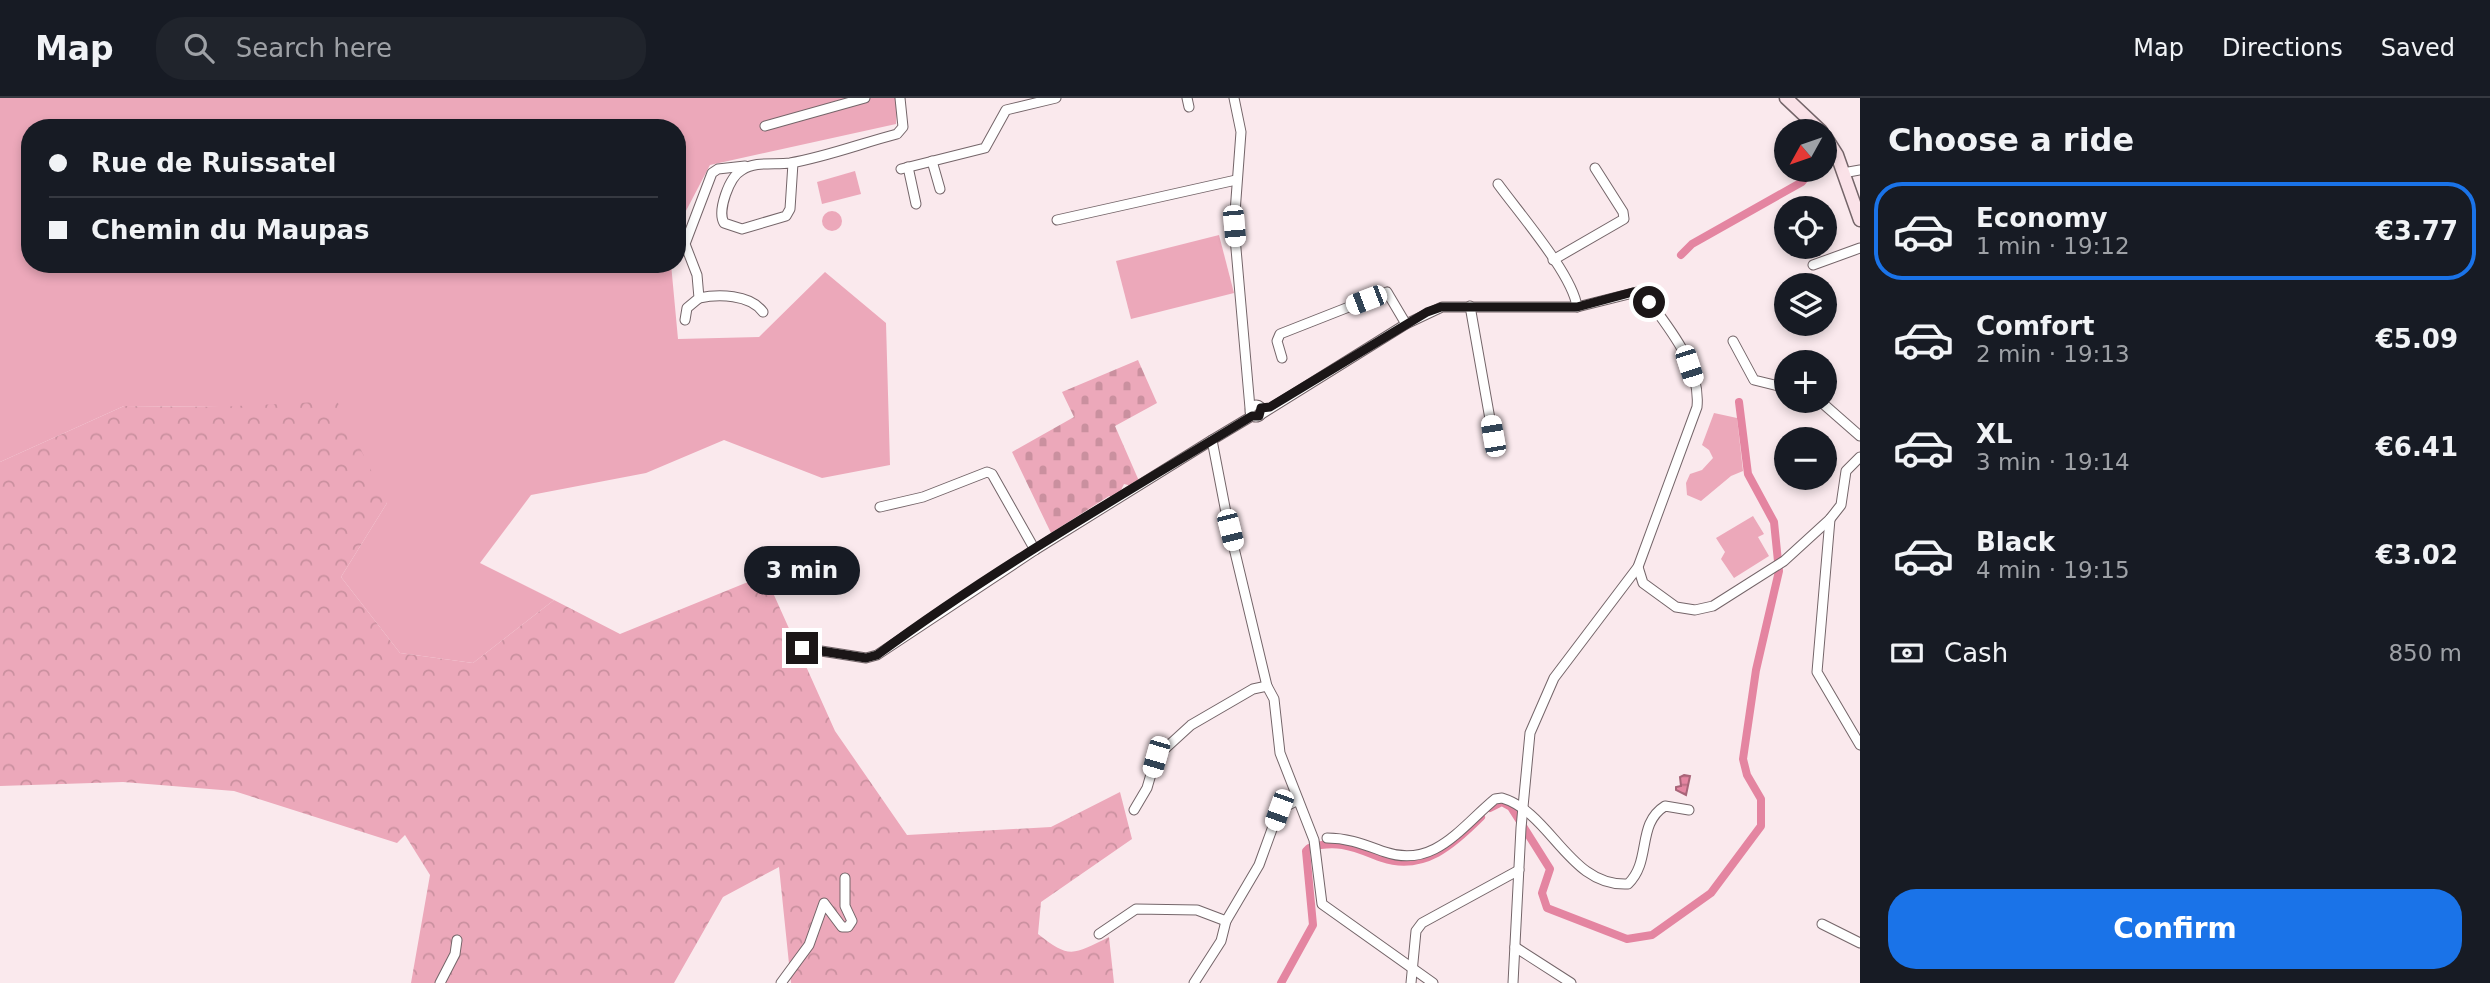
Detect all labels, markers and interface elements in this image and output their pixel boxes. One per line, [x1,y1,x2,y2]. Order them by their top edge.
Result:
search box [156,17,646,80]
text: Map [35,29,114,68]
icon: search [180,29,218,67]
text: Search here [236,33,392,63]
text: Map [2133,34,2184,62]
text: Directions [2222,34,2343,62]
text: Saved [2381,34,2455,62]
north arrow [1774,119,1838,182]
map controls [1774,119,1837,490]
text: Choose a ride [1888,121,2134,159]
text: Rue de Ruissatel [91,148,336,178]
button: locate [1774,196,1837,259]
icon: car [1892,200,1955,263]
text: Economy [1976,203,2107,233]
car [1222,204,1247,248]
text: Chemin du Maupas [91,215,370,245]
text: €3.77 [2376,216,2458,246]
text: 1 min · 19:12 [1976,233,2130,259]
button: layers [1774,273,1837,336]
car [1343,283,1390,317]
route start [1633,286,1665,318]
icon: car [1892,308,1955,371]
text: Comfort [1976,311,2094,341]
text: €5.09 [2376,324,2458,354]
text: 2 min · 19:13 [1976,341,2130,367]
car [1673,343,1706,389]
button: + [1774,350,1837,413]
car [1480,413,1507,459]
icon: car [1892,416,1955,479]
text: XL [1976,419,2013,449]
button: − [1774,427,1837,490]
text: €6.41 [2376,432,2458,462]
text: 3 min · 19:14 [1976,449,2130,475]
car [1215,507,1246,553]
icon: car [1892,524,1955,587]
text: Black [1976,527,2055,557]
text: €3.02 [2376,540,2458,570]
callout: 3 min [744,546,860,596]
text: 3 min [766,557,838,583]
text: 4 min · 19:15 [1976,557,2130,583]
route end [786,632,818,664]
icon: cash [1888,634,1926,672]
text: Cash [1944,638,2008,668]
text: 850 m [2388,640,2462,666]
car [1141,734,1172,780]
car [1262,787,1297,833]
button: Confirm [1888,889,2462,969]

